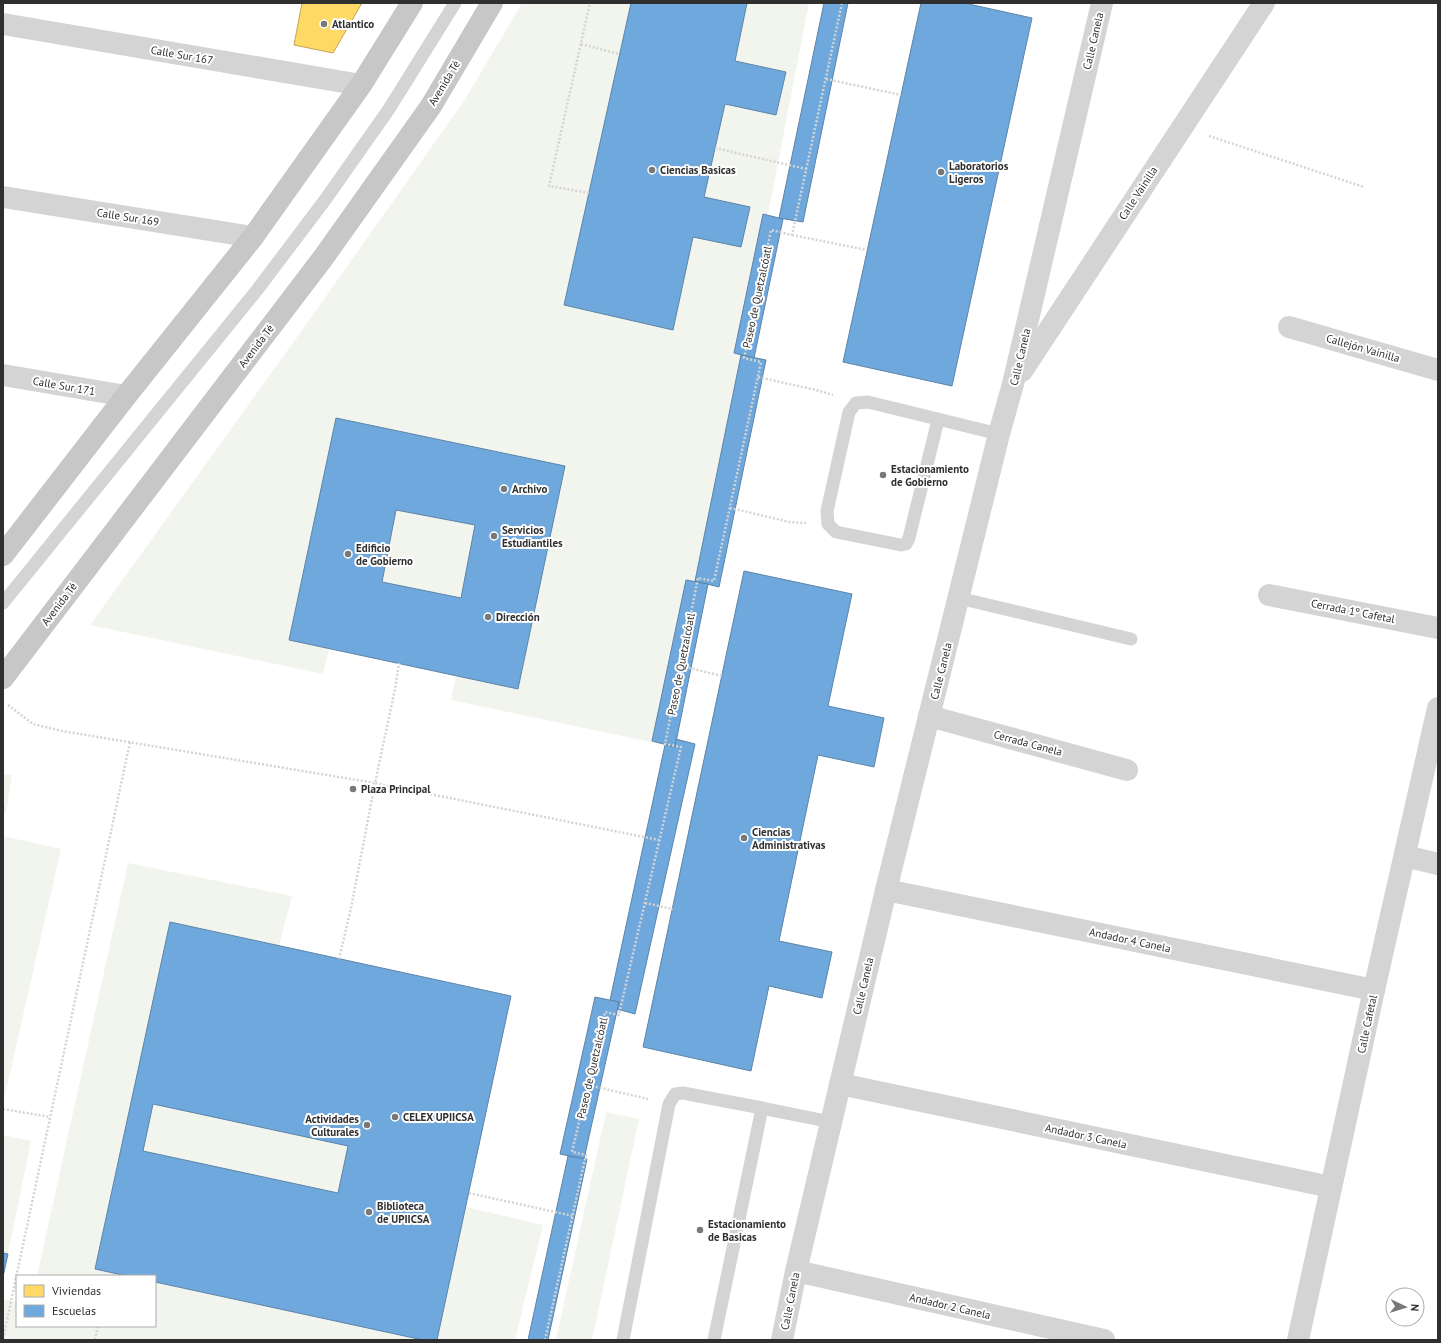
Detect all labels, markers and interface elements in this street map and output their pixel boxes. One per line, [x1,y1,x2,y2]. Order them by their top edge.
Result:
street label: Calle Canela [1080,11,1106,71]
place label: Atlantico [332,17,374,31]
marker: Atlantico [319,19,329,29]
street label: Calle Sur 167 [150,43,214,67]
street label: Avenida Té [425,58,463,108]
place label: Laboratorios Ligeros [949,159,1009,186]
place label: Ciencias Basicas [660,163,736,177]
street label: Calle Vainilla [1115,164,1161,222]
marker: Ciencias Basicas [647,165,657,175]
marker: Laboratorios Ligeros [936,167,946,177]
street label: Calle Sur 169 [96,205,160,229]
street label: Paseo de Quetzalcóatl [739,244,775,349]
street label: Avenida Té [235,321,277,370]
street label: Calle Canela [1007,327,1033,387]
street label: Callejón Vainilla [1325,331,1401,365]
street label: Calle Sur 171 [32,374,96,398]
place label: Estacionamiento de Gobierno [891,462,969,489]
marker: Estacionamiento de Gobierno [878,470,888,480]
place label: Archivo [512,482,547,496]
marker: Archivo [499,484,509,494]
place label: Servicios Estudiantiles [502,523,563,550]
marker: Servicios Estudiantiles [489,531,499,541]
place label: Edificio de Gobierno [356,541,413,568]
marker: Edificio de Gobierno [343,549,353,559]
street label: Avenida Té [38,579,80,628]
street label: Cerrada 1º Cafetal [1310,596,1397,626]
place label: Dirección [496,610,540,624]
street label: Paseo de Quetzalcóatl [664,611,698,716]
marker: Dirección [483,612,493,622]
street label: Calle Canela [927,641,955,701]
street label: Cerrada Canela [992,727,1064,759]
place label: Plaza Principal [361,782,431,796]
marker: Plaza Principal [348,784,358,794]
place label: Ciencias Administrativas [752,825,826,852]
marker: Ciencias Administrativas [739,833,749,843]
street label: Andador 4 Canela [1088,925,1172,955]
street label: Calle Canela [850,956,876,1016]
street label: Calle Cafetal [1354,993,1380,1055]
street label: Paseo de Quetzalcóatl [573,1015,611,1120]
place label: CELEX UPIICSA [403,1110,474,1124]
place label: Actividades Culturales [305,1112,359,1139]
marker: CELEX UPIICSA [390,1112,400,1122]
marker: Actividades Culturales [362,1120,372,1130]
street label: Andador 3 Canela [1044,1121,1128,1151]
place label: Biblioteca de UPIICSA [377,1199,430,1226]
marker: Biblioteca de UPIICSA [364,1207,374,1217]
place label: Estacionamiento de Basicas [708,1217,786,1244]
marker: Estacionamiento de Basicas [695,1225,705,1235]
street label: Calle Canela [778,1271,802,1331]
legend [16,1275,156,1327]
text: Viviendas [51,1283,101,1298]
north arrow [1385,1287,1425,1327]
street label: Andador 2 Canela [908,1290,992,1322]
text: Escuelas [52,1303,96,1318]
text: N [1408,1304,1422,1312]

